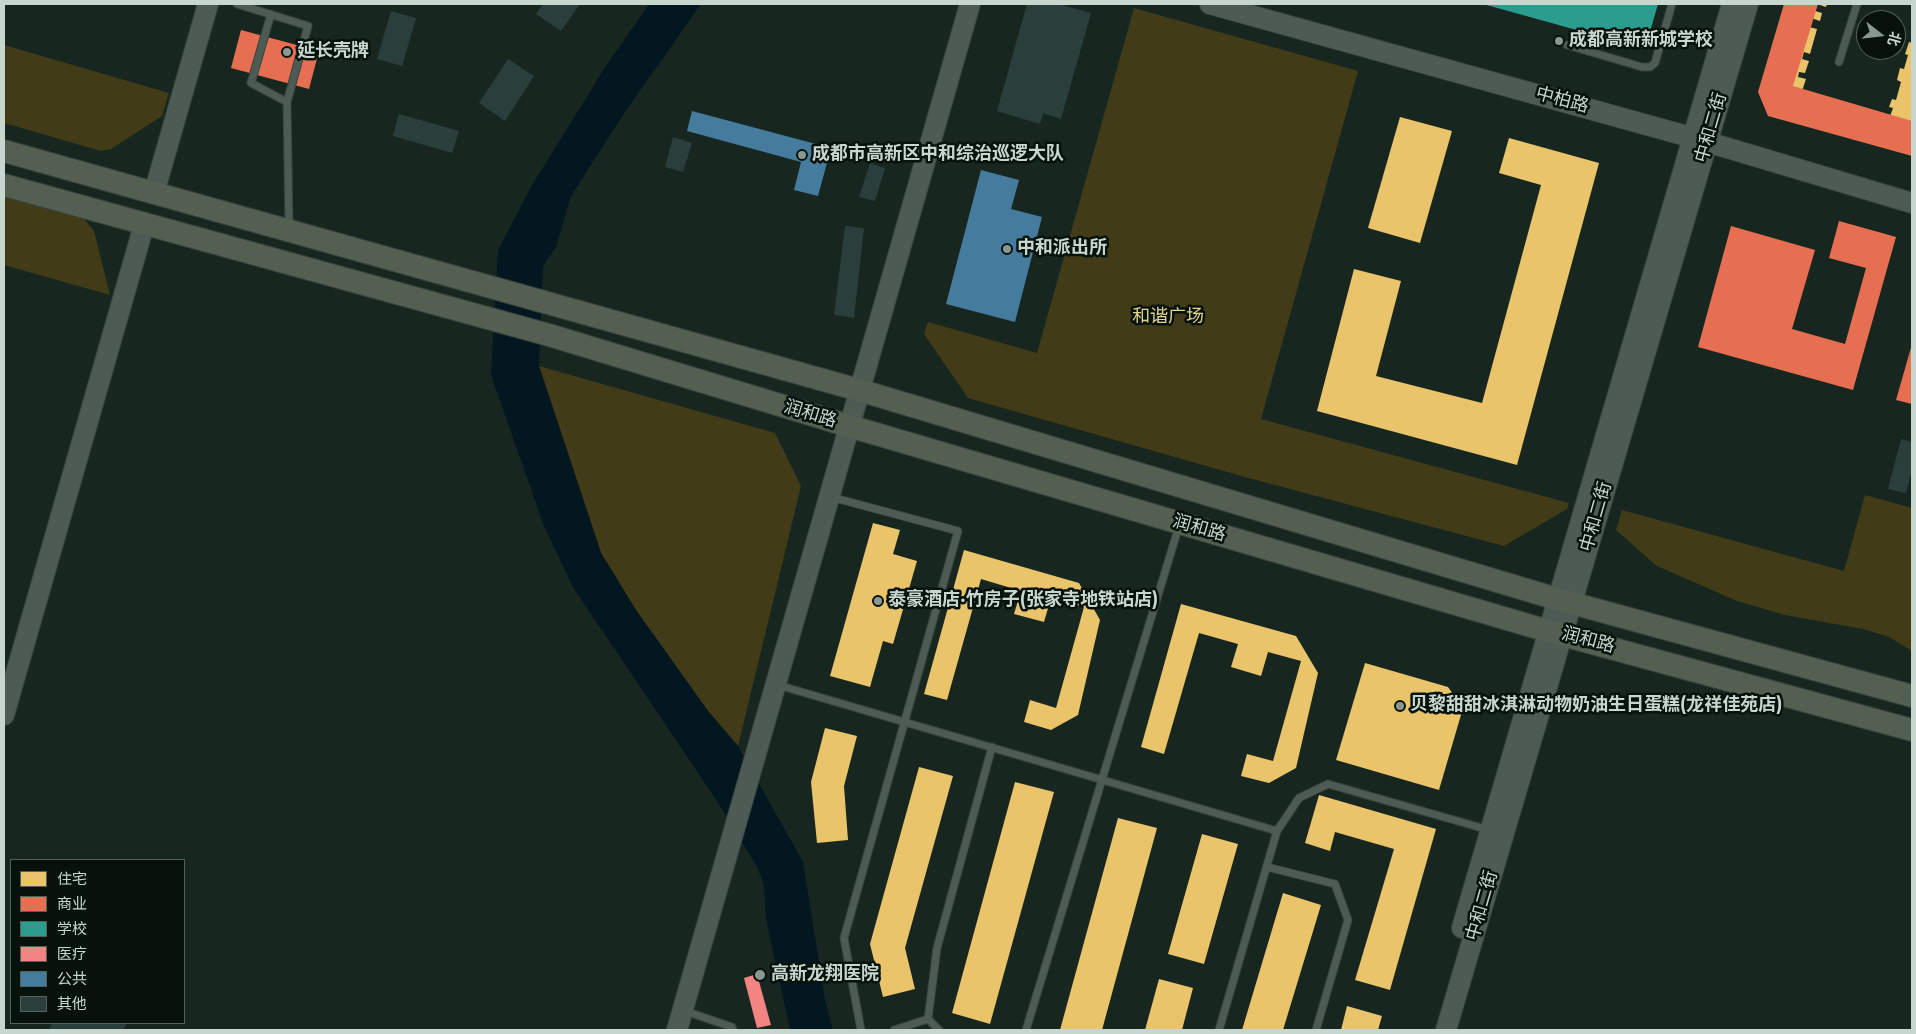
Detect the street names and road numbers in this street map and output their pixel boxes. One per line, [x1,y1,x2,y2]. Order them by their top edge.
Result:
street label: 中柏路 [1533,84,1591,118]
street label: 中和二街 [1692,90,1732,166]
street label: 润和路 [781,397,839,433]
street label: 中和二街 [1577,479,1617,555]
street label: 润和路 [1170,511,1228,547]
street label: 润和路 [1559,624,1617,658]
street label: 中和二街 [1463,868,1503,944]

